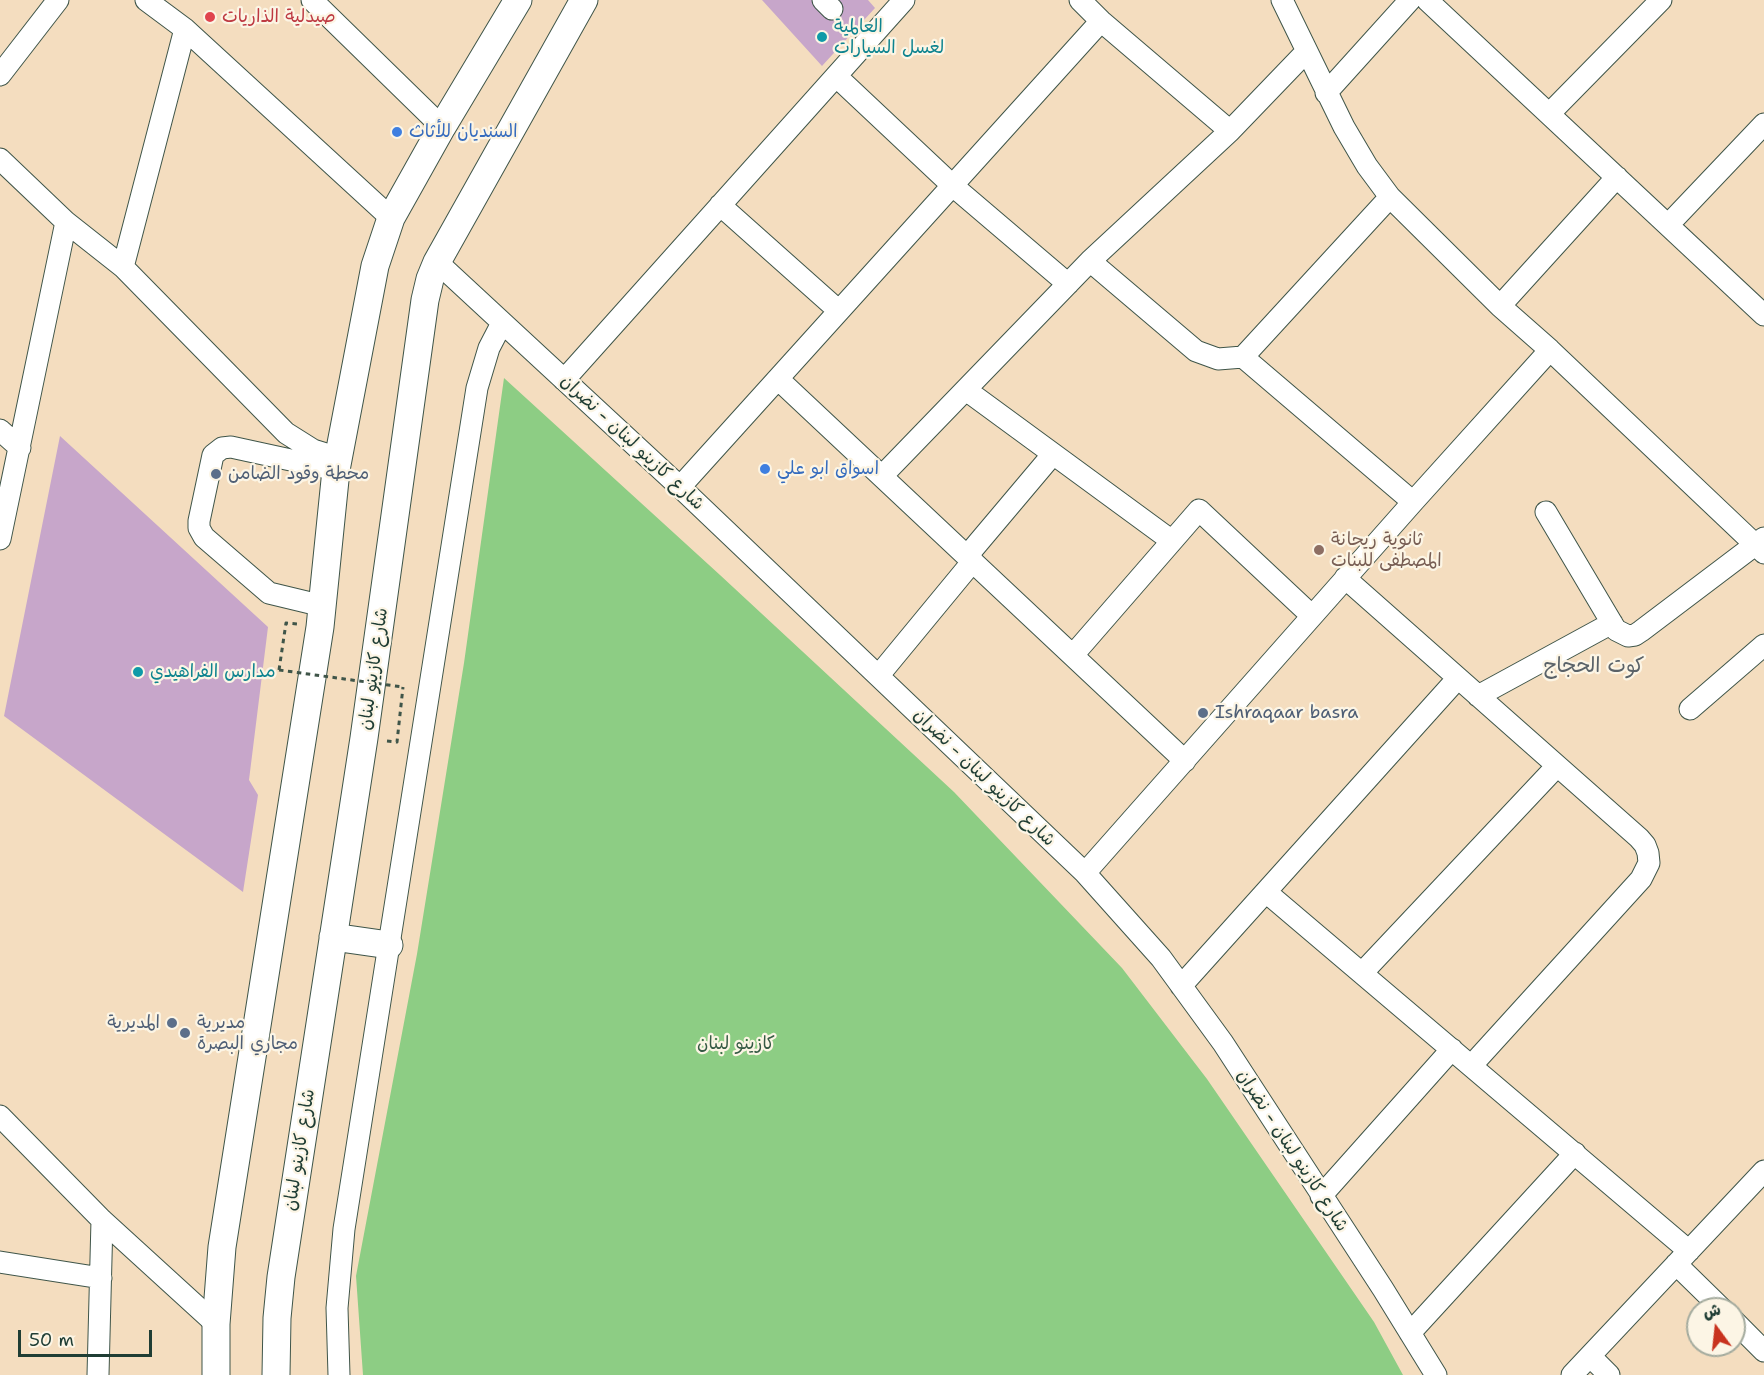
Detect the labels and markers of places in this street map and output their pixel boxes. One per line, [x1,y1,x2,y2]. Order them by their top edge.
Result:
place label: صيدلية الذاريات [222,6,336,28]
marker: صيدلية الذاريات [203,10,217,24]
place label: العالمية لغسل السيارات [834,16,944,58]
marker: العالمية لغسل السيارات [815,30,829,44]
place label: السنديان للأثاث [409,121,518,143]
marker: السنديان للأثاث [390,125,404,139]
place label: اسواق ابو علي [777,458,879,480]
marker: اسواق ابو علي [758,462,772,476]
place label: محطة وقود الضامن [228,463,369,485]
marker: محطة وقود الضامن [209,467,223,481]
place label: ثانوية ريحانة المصطفى للبنات [1331,529,1442,572]
marker: ثانوية ريحانة المصطفى للبنات [1312,543,1326,557]
place label: مدارس الفراهيدي [150,661,276,683]
marker: مدارس الفراهيدي [131,665,145,679]
place label: Ishraqaar basra [1215,702,1358,724]
marker: Ishraqaar basra [1196,706,1210,720]
place label: المديرية [107,1012,160,1034]
place label: مديرية مجاري البصرة [197,1012,298,1054]
marker: المديرية [165,1016,179,1030]
marker: مديرية مجاري البصرة [178,1026,192,1040]

